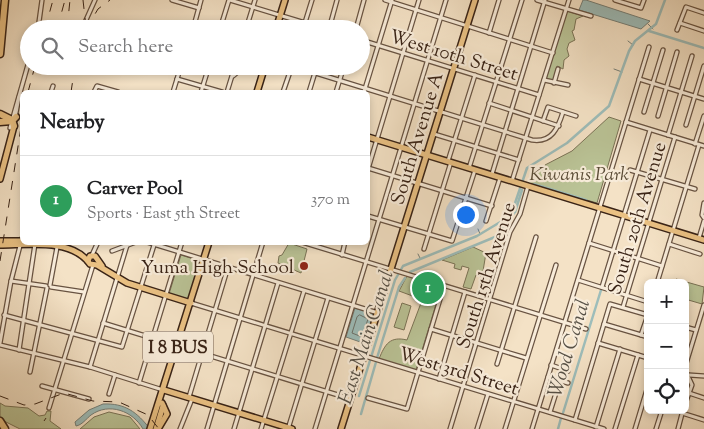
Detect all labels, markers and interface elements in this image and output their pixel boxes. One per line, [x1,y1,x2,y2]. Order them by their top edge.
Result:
search box [20,20,370,75]
street label: West 10th Street [386,24,521,89]
icon: search [38,34,66,62]
text: Search here [78,34,173,61]
street label: South Avenue A [385,69,452,208]
text: Nearby [40,108,105,138]
street label: South 20th Avenue [602,139,674,298]
park label: Kiwanis Park [529,162,629,189]
text: Carver Pool [87,176,183,203]
text: 1 [53,189,59,212]
text: 370 m [311,189,350,212]
street label: South 15th Avenue [451,199,524,352]
your location [453,202,479,228]
text: Sports · East 5th Street [87,203,240,226]
place label: Yuma High School [141,255,294,282]
marker: Yuma High School [298,260,310,272]
water label: East Main Canal [332,267,403,409]
pin: 1 [412,269,444,307]
map controls [644,279,689,414]
button: + [644,279,689,324]
water label: Wood Canal [542,296,599,401]
button: − [644,324,689,369]
road number: I 8 BUS [143,332,213,362]
street label: West 3rd Street [395,341,522,404]
button: locate [644,369,689,414]

